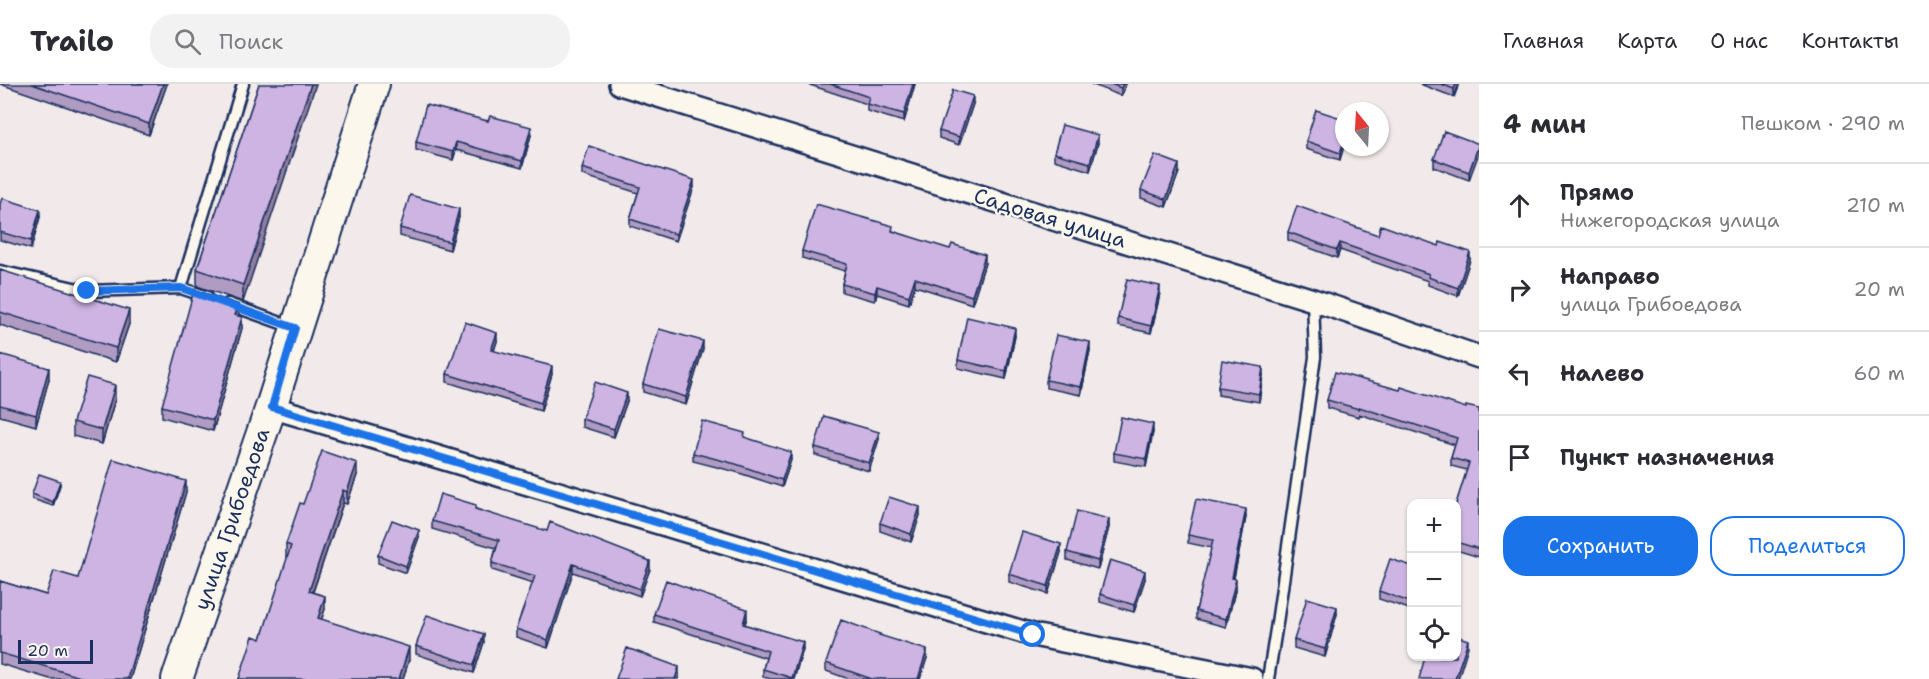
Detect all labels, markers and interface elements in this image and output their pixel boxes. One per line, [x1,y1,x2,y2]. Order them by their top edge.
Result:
search box [150,14,570,68]
text: Trailo [30,22,114,60]
icon: search [171,25,204,58]
text: Поиск [219,27,283,56]
text: Главная [1503,27,1584,55]
text: Карта [1617,27,1677,55]
text: О нас [1710,27,1768,55]
text: Контакты [1801,27,1899,55]
north arrow [1335,102,1389,156]
text: 4 мин [1503,106,1586,141]
text: Пешком · 290 m [1741,110,1905,136]
text: Прямо [1560,178,1634,207]
street label: Садовая улица [970,182,1130,254]
icon: ahead [1503,189,1536,222]
text: 210 m [1846,192,1905,218]
text: Нижегородская улица [1560,207,1779,233]
text: Направо [1560,262,1660,291]
icon: right [1503,273,1536,306]
text: 20 m [1854,276,1905,302]
route end [73,277,99,303]
text: улица Грибоедова [1560,291,1742,317]
icon: left [1503,357,1536,390]
text: Налево [1560,359,1644,388]
text: 60 m [1853,360,1905,386]
street label: улица Грибоедова [188,424,276,614]
icon: arrive [1503,441,1536,474]
text: Пункт назначения [1560,443,1774,472]
map controls [1407,499,1461,661]
button: + [1407,499,1461,553]
button: Сохранить [1503,516,1698,576]
button: Поделиться [1710,516,1905,576]
button: − [1407,553,1461,607]
button: locate [1407,607,1461,661]
route start [1019,621,1045,647]
scale bar [18,637,93,664]
text: 20 m [27,640,68,661]

